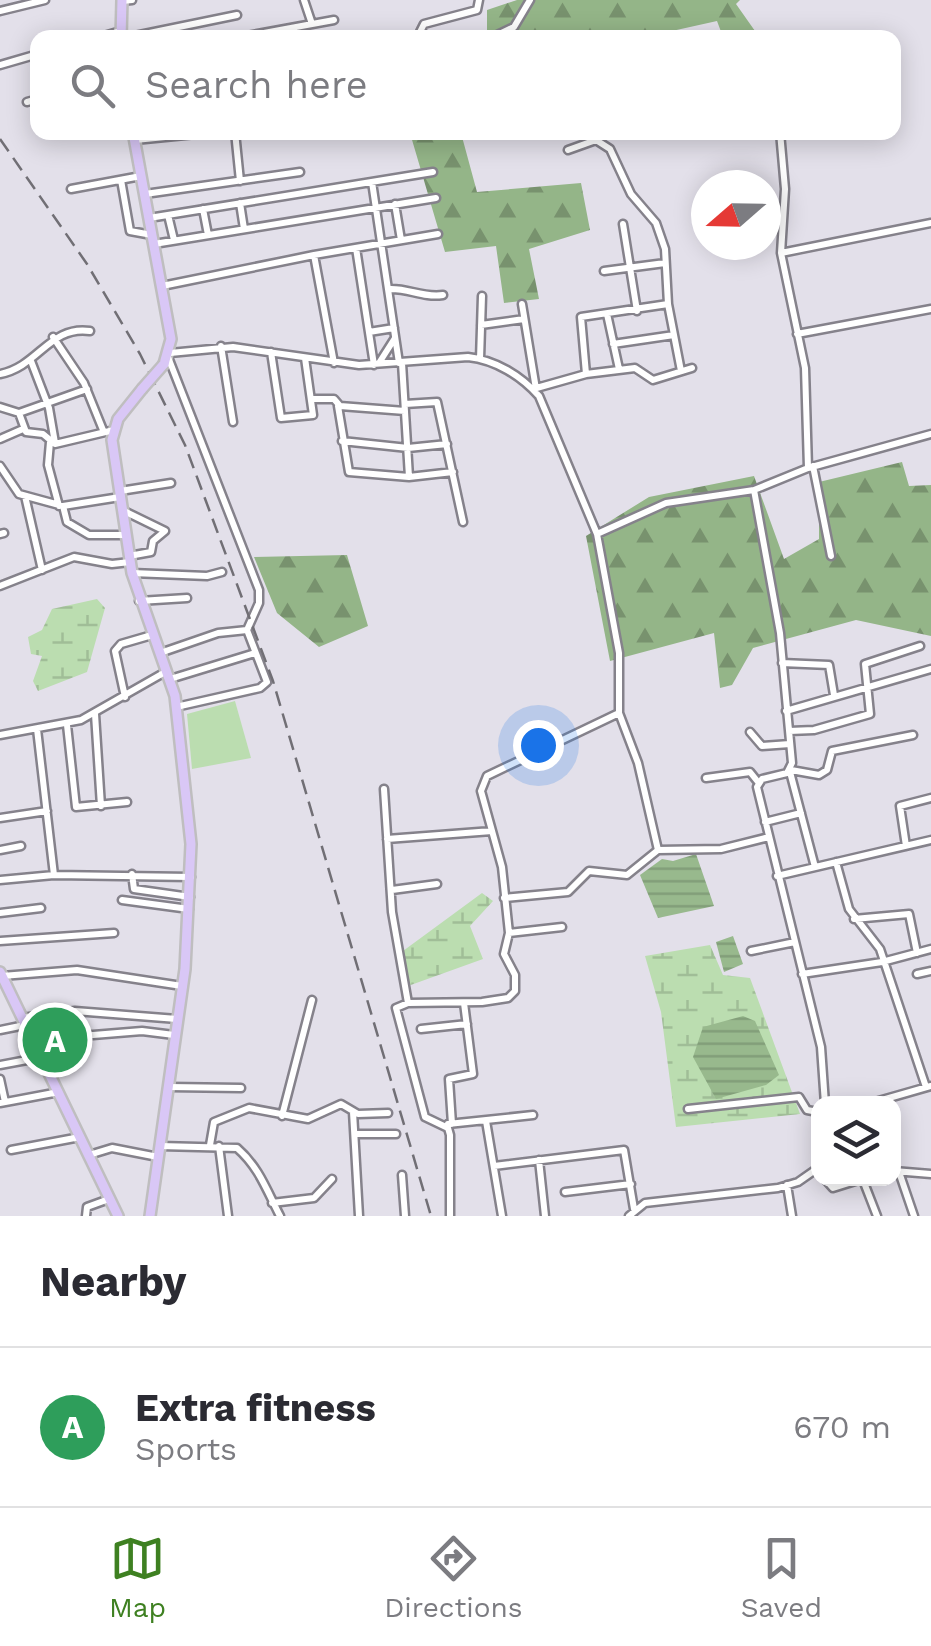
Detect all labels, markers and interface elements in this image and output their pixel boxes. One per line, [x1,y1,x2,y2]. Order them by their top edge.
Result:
search box [30,30,901,140]
icon: search [65,58,120,113]
text: Search here [145,63,368,107]
north arrow [691,170,781,260]
your location [513,720,564,771]
pin: A [22,1002,88,1078]
map controls [811,1096,901,1186]
button: layers [811,1096,901,1186]
text: Nearby [40,1257,187,1306]
text: Extra fitness [135,1386,376,1430]
text: A [62,1408,83,1446]
text: 670 m [793,1408,891,1446]
text: Sports [135,1430,237,1468]
tab: Map [109,1531,166,1624]
tab: Directions [384,1531,523,1624]
tab: Saved [741,1531,822,1624]

